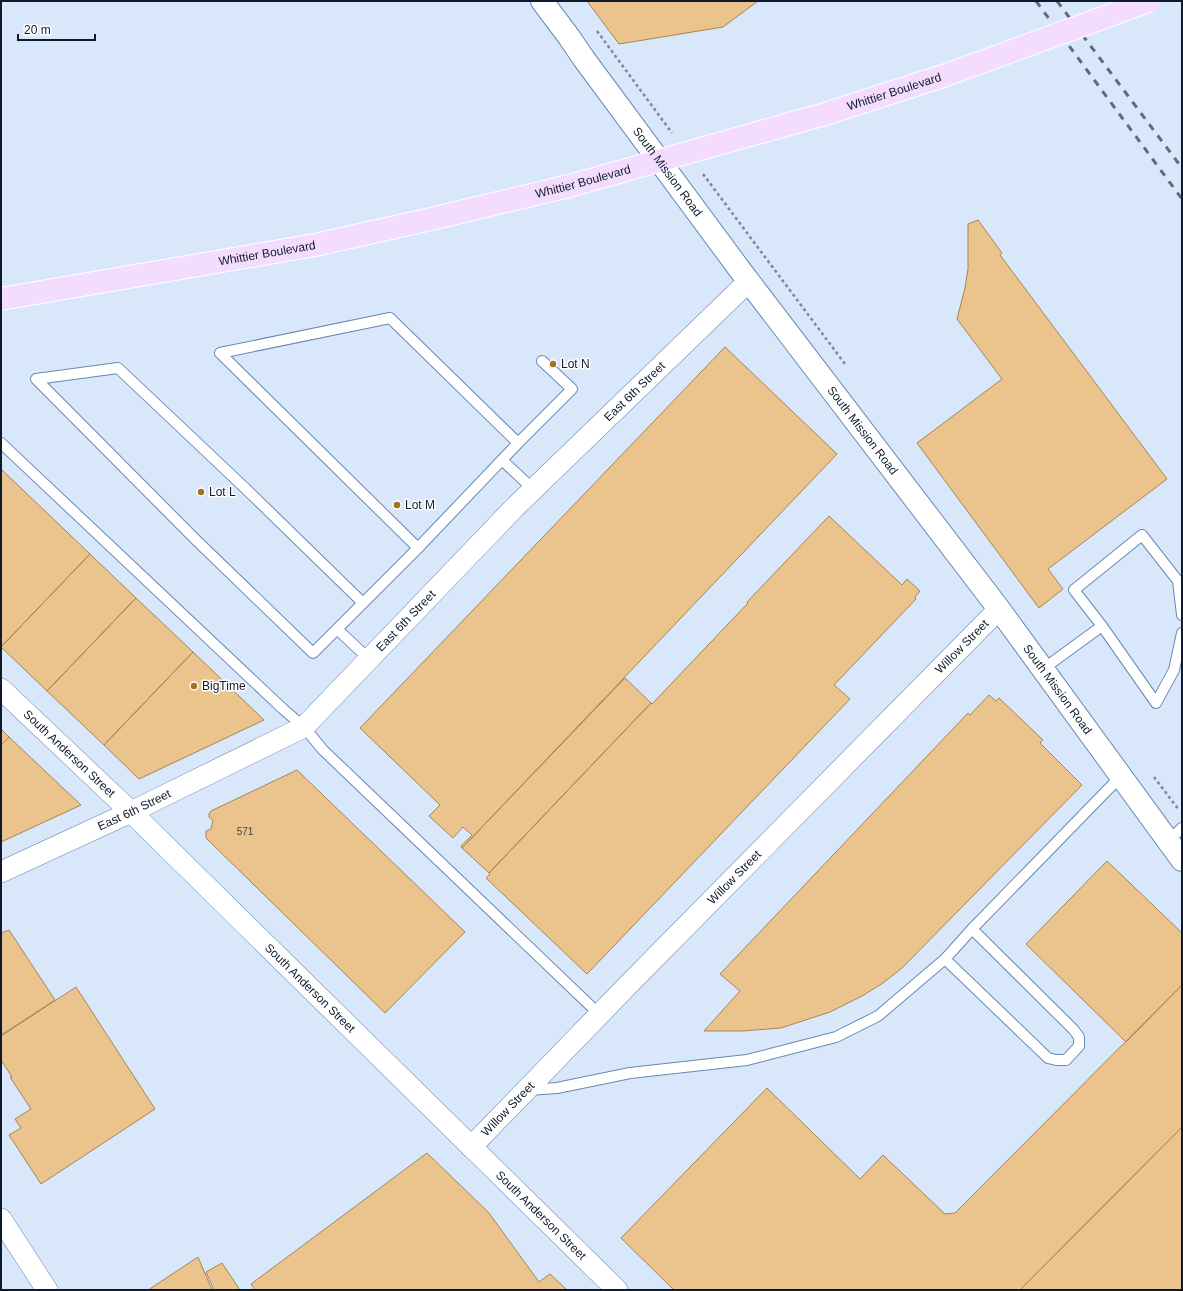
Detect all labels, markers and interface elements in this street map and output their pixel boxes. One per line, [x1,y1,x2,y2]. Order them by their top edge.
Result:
scale bar [18,16,95,42]
text: 20 m [24,23,51,37]
street label: Whittier Boulevard [845,70,943,113]
street label: South Mission Road [630,124,705,219]
street label: Whittier Boulevard [534,162,632,201]
street label: Whittier Boulevard [218,238,317,268]
place label: Lot N [561,357,590,371]
street label: East 6th Street [601,358,669,424]
marker: Lot N [548,359,558,369]
street label: South Mission Road [824,384,901,477]
place label: Lot L [209,485,236,499]
marker: Lot L [196,487,206,497]
place label: Lot M [405,498,435,512]
marker: Lot M [392,500,402,510]
street label: East 6th Street [373,587,439,654]
street label: Willow Street [932,616,992,676]
street label: South Mission Road [1020,642,1095,737]
place label: BigTime [202,679,246,693]
marker: BigTime [189,681,199,691]
street label: South Anderson Street [21,707,119,801]
street label: East 6th Street [95,786,174,833]
house number: 571 [237,826,254,837]
street label: Willow Street [705,847,764,907]
street label: South Anderson Street [262,941,358,1036]
street label: Willow Street [478,1078,538,1139]
street label: South Anderson Street [493,1168,589,1263]

